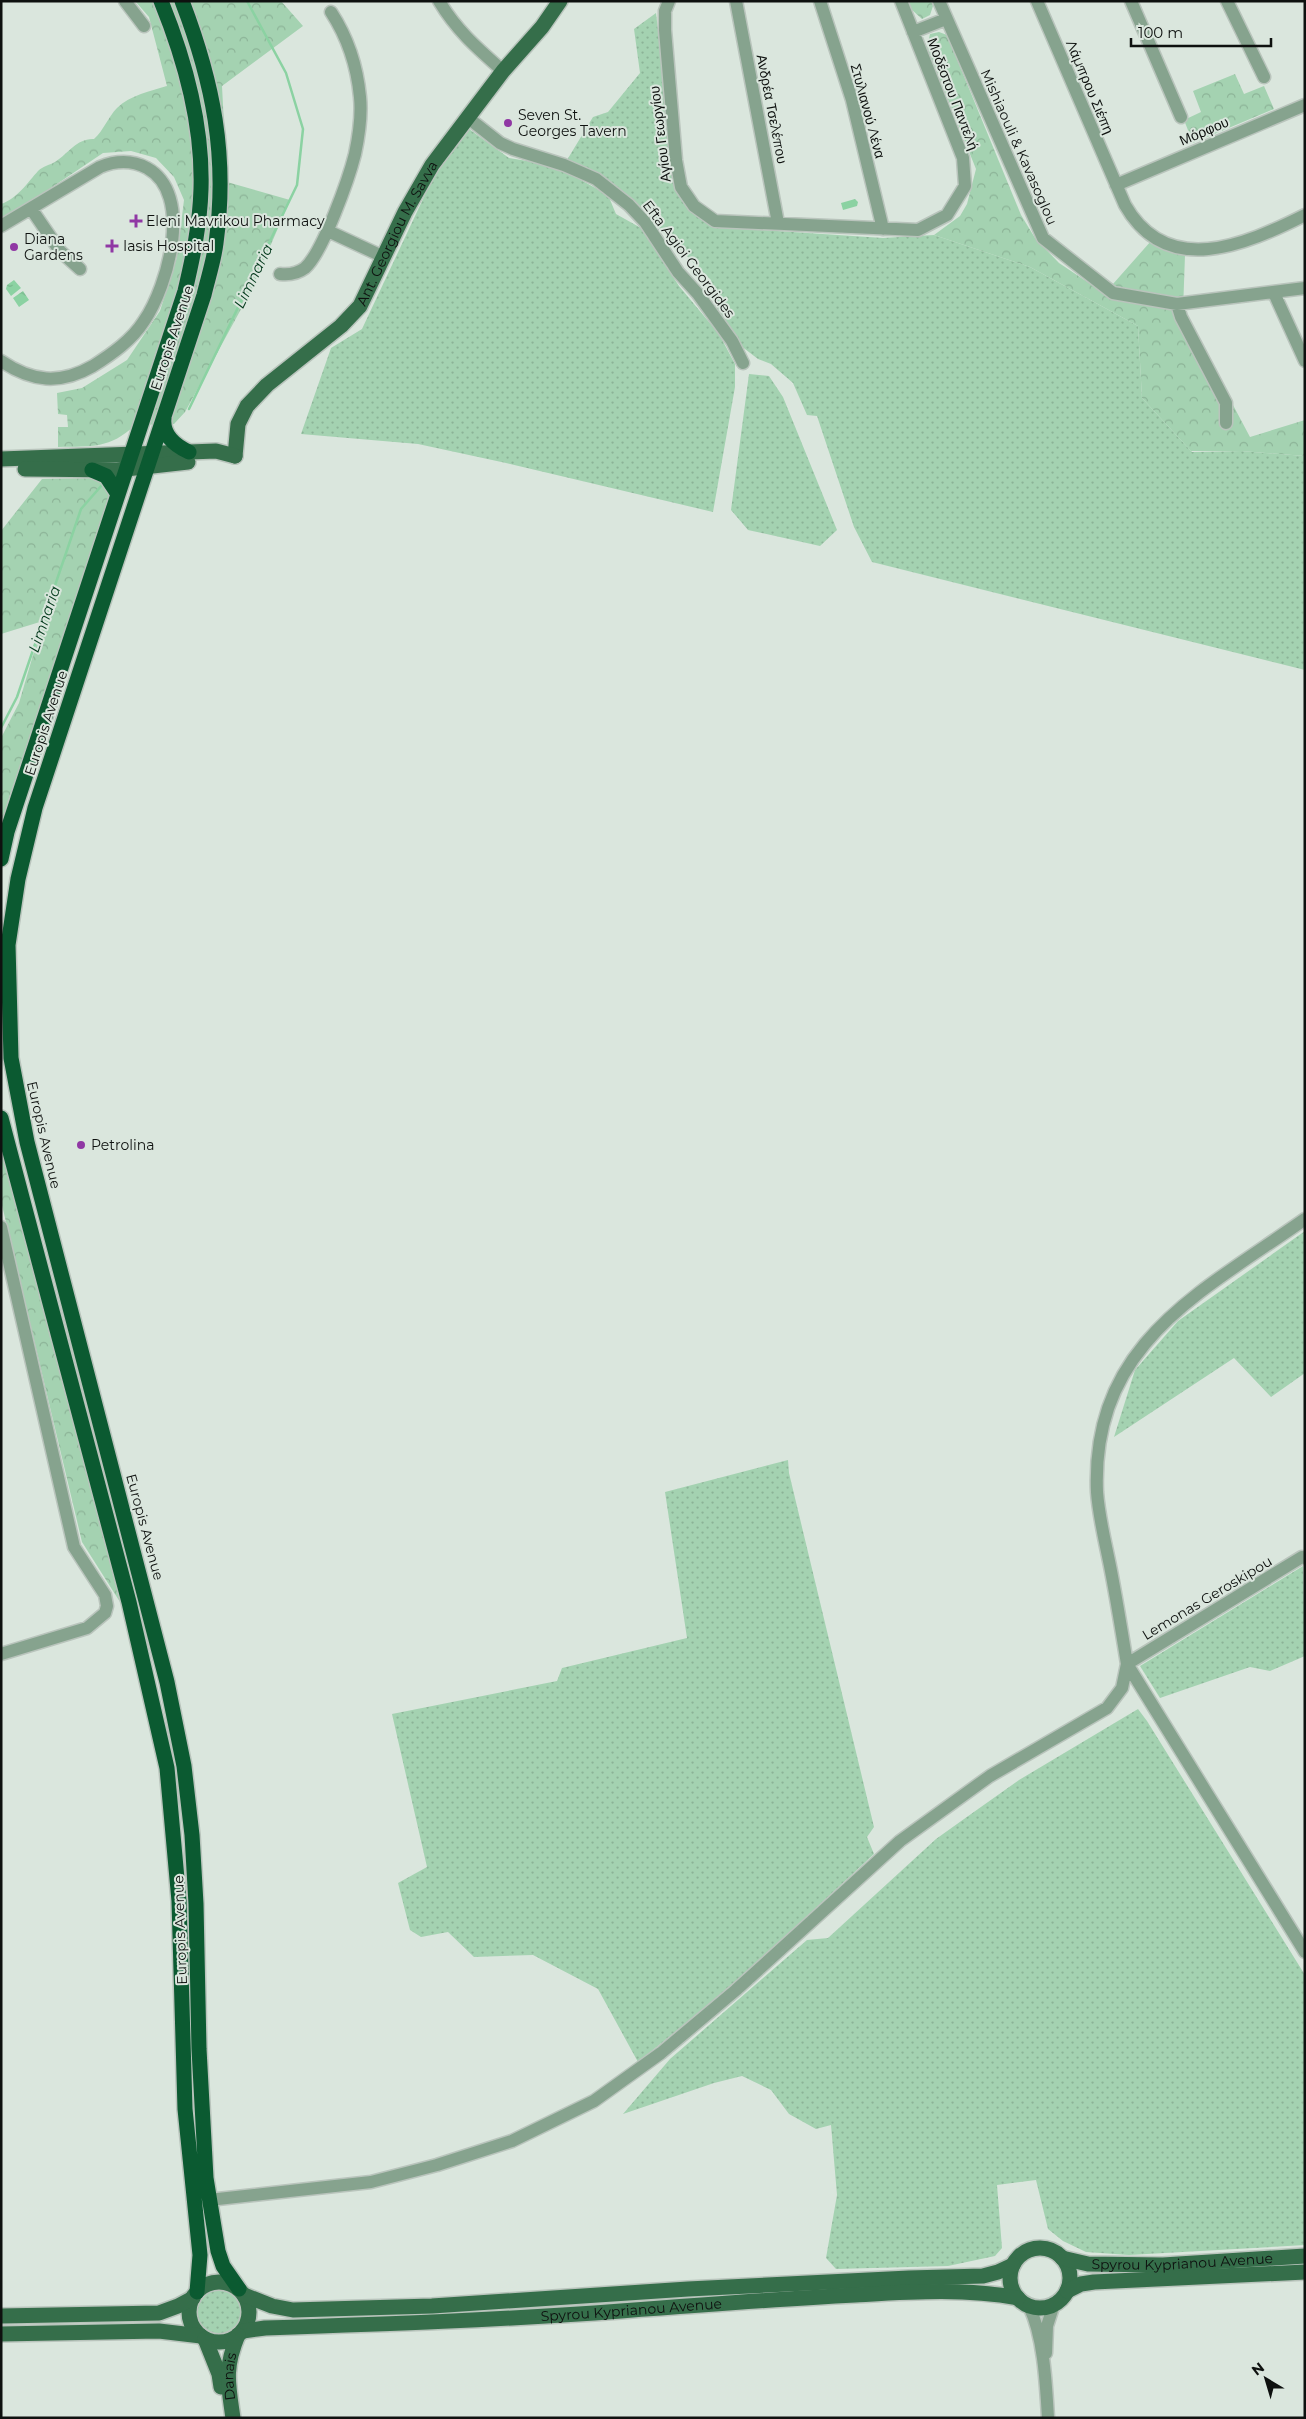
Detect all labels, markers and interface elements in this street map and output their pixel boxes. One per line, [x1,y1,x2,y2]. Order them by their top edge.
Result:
scale bar [1131,15,1271,47]
text: 100 m [1138,23,1183,42]
street label: Μοδέστου Παντελή [923,35,983,153]
street label: Λάμπρου Σιέπη [1062,37,1118,137]
street label: Ανδρέα Τσελέπου [753,53,791,165]
street label: Στυλιανού Λένα [847,62,889,160]
street label: Mishiaouli & Kavasoglou [977,66,1061,228]
street label: Αγίου Γεωργίου [645,85,675,183]
place label: Seven St. Georges Tavern [518,106,627,140]
street label: Μόρφου [1177,113,1231,149]
marker: Seven St. Georges Tavern [502,117,514,129]
street label: Ant. Georgiou M. Savva [352,158,442,309]
street label: Efta Agioi Georgides [639,197,739,321]
place label: Eleni Mavrikou Pharmacy [146,212,325,230]
marker: Eleni Mavrikou Pharmacy [130,215,142,227]
place label: Diana Gardens [24,230,83,264]
place label: Iasis Hospital [123,237,214,255]
marker: Iasis Hospital [105,239,119,253]
marker: Diana Gardens [8,241,20,253]
water label: Limnaria [229,241,277,311]
street label: Europis Avenue [147,283,197,393]
water label: Limnaria [24,583,64,655]
street label: Europis Avenue [21,668,71,778]
street label: Europis Avenue [23,1080,65,1190]
place label: Petrolina [91,1136,154,1154]
marker: Petrolina [75,1139,87,1151]
street label: Europis Avenue [122,1472,168,1582]
street label: Lemonas Geroskipou [1139,1552,1275,1644]
street label: Europis Avenue [169,1875,191,1985]
street label: Spyrou Kyprianou Avenue [1091,2249,1274,2274]
street label: Spyrou Kyprianou Avenue [540,2294,723,2325]
street label: Danais [219,2350,241,2401]
north arrow [1241,2354,1291,2404]
text: N [1248,2358,1268,2379]

